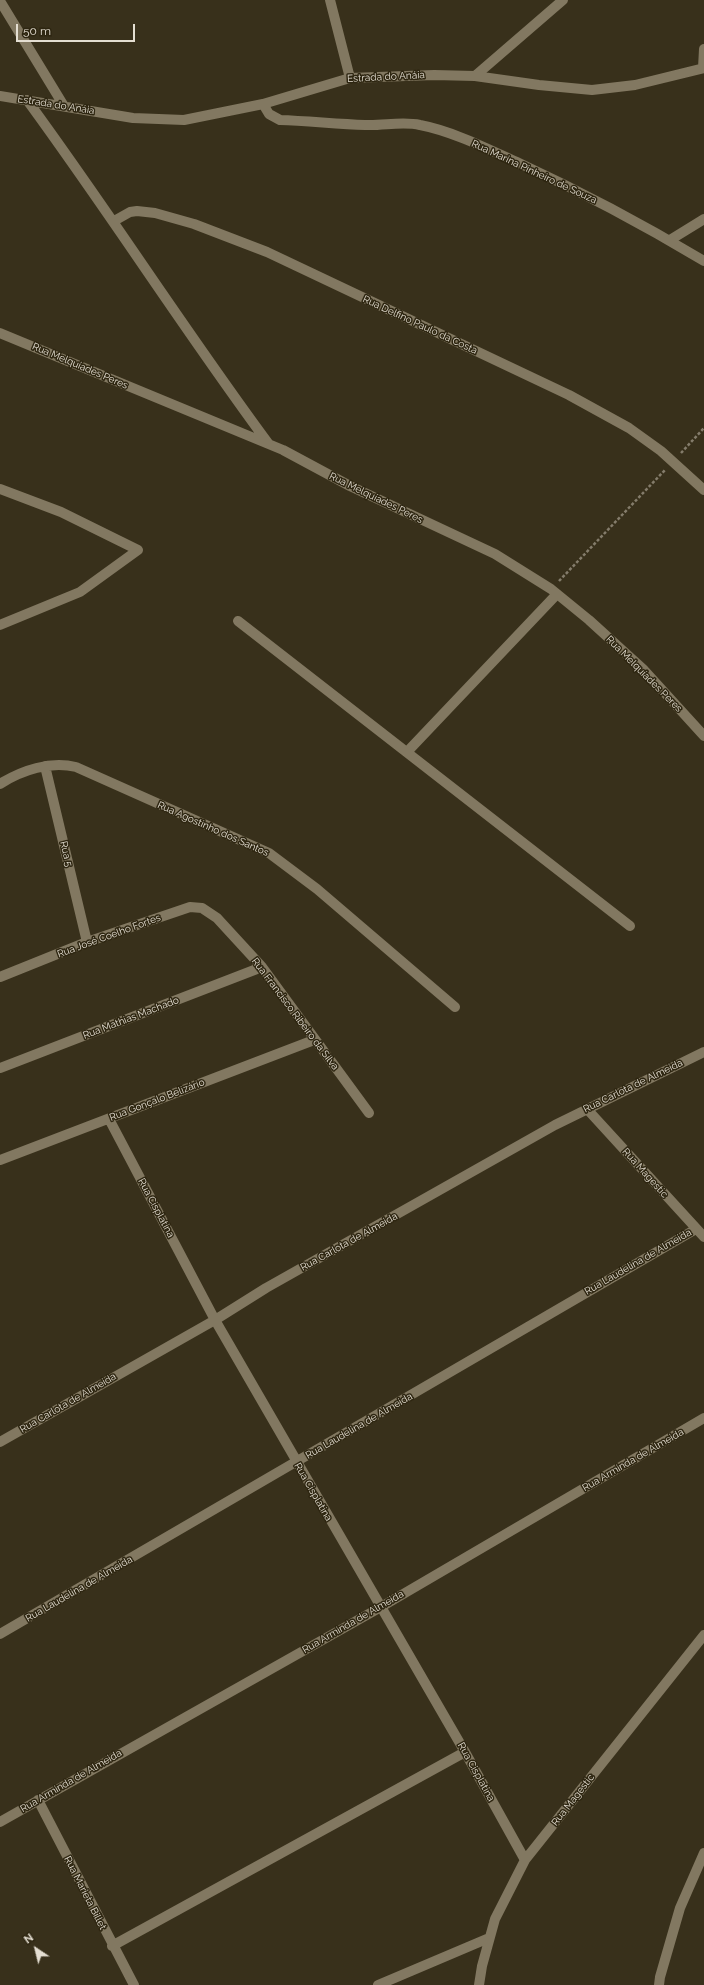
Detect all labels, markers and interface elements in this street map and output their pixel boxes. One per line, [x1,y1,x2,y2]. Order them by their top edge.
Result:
scale bar [18,16,137,42]
text: 50 m [23,24,51,38]
street label: Estrada do Anáia [347,69,425,85]
street label: Estrada do Anáia [17,93,95,117]
street label: Rua Marina Pinheiro de Souza [469,138,599,206]
street label: Rua Delfino Paulo da Costa [361,293,479,357]
street label: Rua Melquíades Peres [30,340,130,392]
street label: Rua Melquíades Peres [327,470,425,526]
street label: Rua Melquíades Peres [603,633,685,715]
street label: Rua Agostinho dos Santos [155,799,271,859]
street label: Rua 5 [57,840,75,868]
street label: Rua José Coelho Fortes [56,912,162,960]
street label: Rua Francisco Ribeiro da Silva [249,955,341,1073]
street label: Rua Mathias Machado [81,994,181,1042]
street label: Rua Carlota de Almeida [581,1057,685,1115]
street label: Rua Gonçalo Belizário [108,1076,206,1124]
street label: Rua Magestic [620,1146,670,1200]
street label: Rua Cisplatina [135,1176,177,1240]
street label: Rua Carlota de Almeida [298,1210,400,1274]
street label: Rua Laudelina de Almeida [582,1226,694,1298]
street label: Rua Carlota de Almeida [18,1371,118,1435]
street label: Rua Laudelina de Almeida [303,1390,415,1462]
street label: Rua Arminda de Almeida [580,1426,686,1494]
street label: Rua Cisplatina [291,1461,335,1523]
street label: Rua Laudelina de Almeida [23,1553,135,1625]
street label: Rua Arminda de Almeida [300,1588,406,1656]
street label: Rua Cisplatina [455,1741,497,1803]
street label: Rua Arminda de Almeida [18,1747,124,1815]
street label: Rua Magestic [549,1772,597,1828]
street label: Rua Marieta Billet [61,1854,109,1932]
north arrow [16,1929,56,1969]
text: N [22,1931,36,1946]

